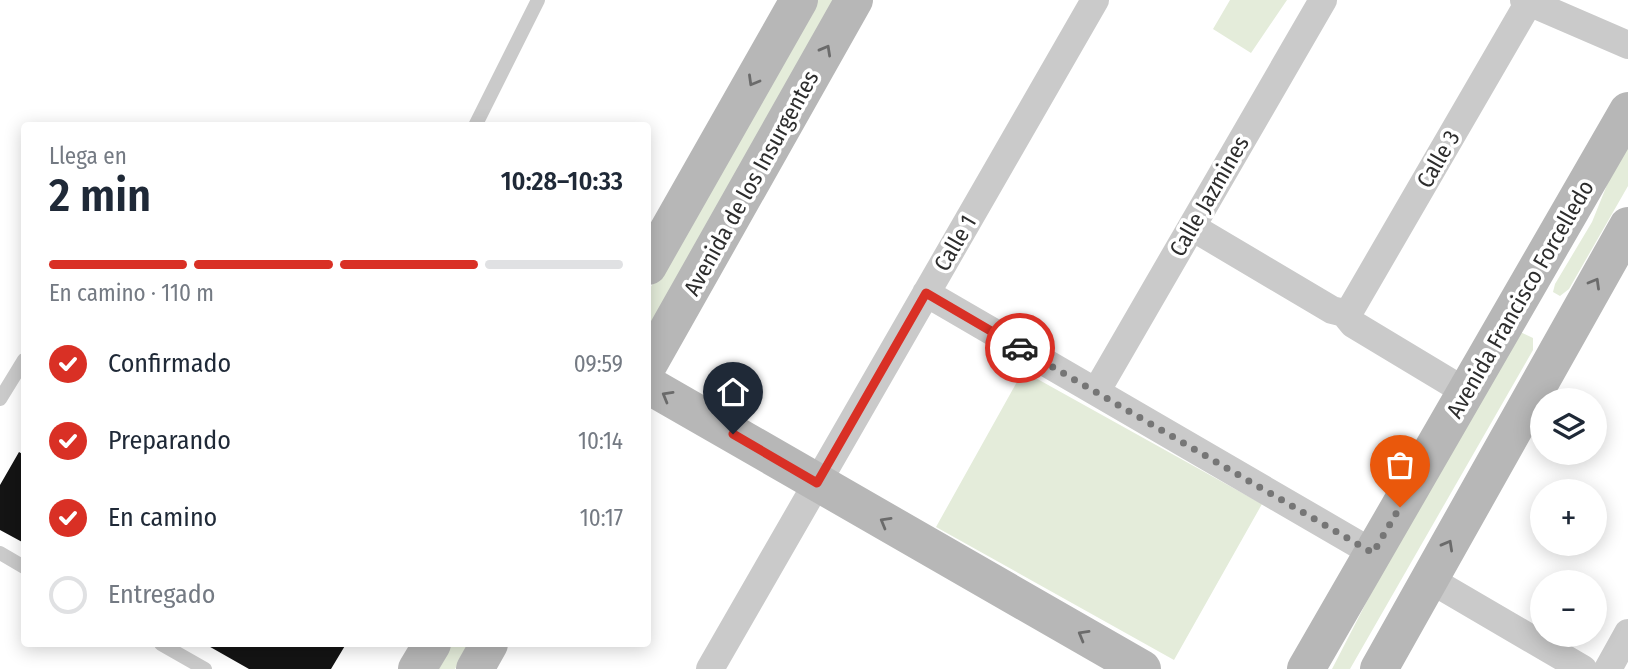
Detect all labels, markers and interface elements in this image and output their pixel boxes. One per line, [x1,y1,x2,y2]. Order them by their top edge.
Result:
one-way arrow [818,45,831,57]
street label: Avenida de los Insurgentes [677,65,825,300]
one-way arrow [748,73,761,86]
street label: Calle 3 [1410,125,1466,193]
street label: Calle Jazmines [1163,131,1255,261]
text: Llega en [49,142,127,170]
text: 10:28–10:33 [501,166,623,197]
text: 2 min [49,168,151,223]
street label: Avenida Francisco Forcelledo [1440,175,1600,423]
street label: Calle 1 [928,210,982,276]
one-way arrow [1587,277,1600,290]
text: En camino · 110 m [49,279,214,307]
courier [985,313,1055,383]
icon: car [1001,329,1039,367]
icon: check [49,345,87,383]
text: Confirmado [108,348,231,379]
text: 09:59 [574,350,623,378]
pin [703,362,763,434]
icon: home [714,373,752,411]
map controls [1530,388,1607,647]
button: layers [1530,388,1607,465]
one-way arrow [661,391,674,404]
icon: check [49,422,87,460]
text: Preparando [108,425,231,456]
text: 10:14 [578,427,623,455]
pin [1370,435,1430,507]
icon: bag [1381,446,1419,484]
button: + [1530,479,1607,556]
icon: check [49,499,87,537]
text: En camino [108,502,217,533]
text: 10:17 [580,504,623,532]
one-way arrow [880,517,893,530]
one-way arrow [1440,540,1453,553]
button: − [1530,570,1607,647]
text: Entregado [108,579,215,610]
one-way arrow [1077,630,1090,643]

